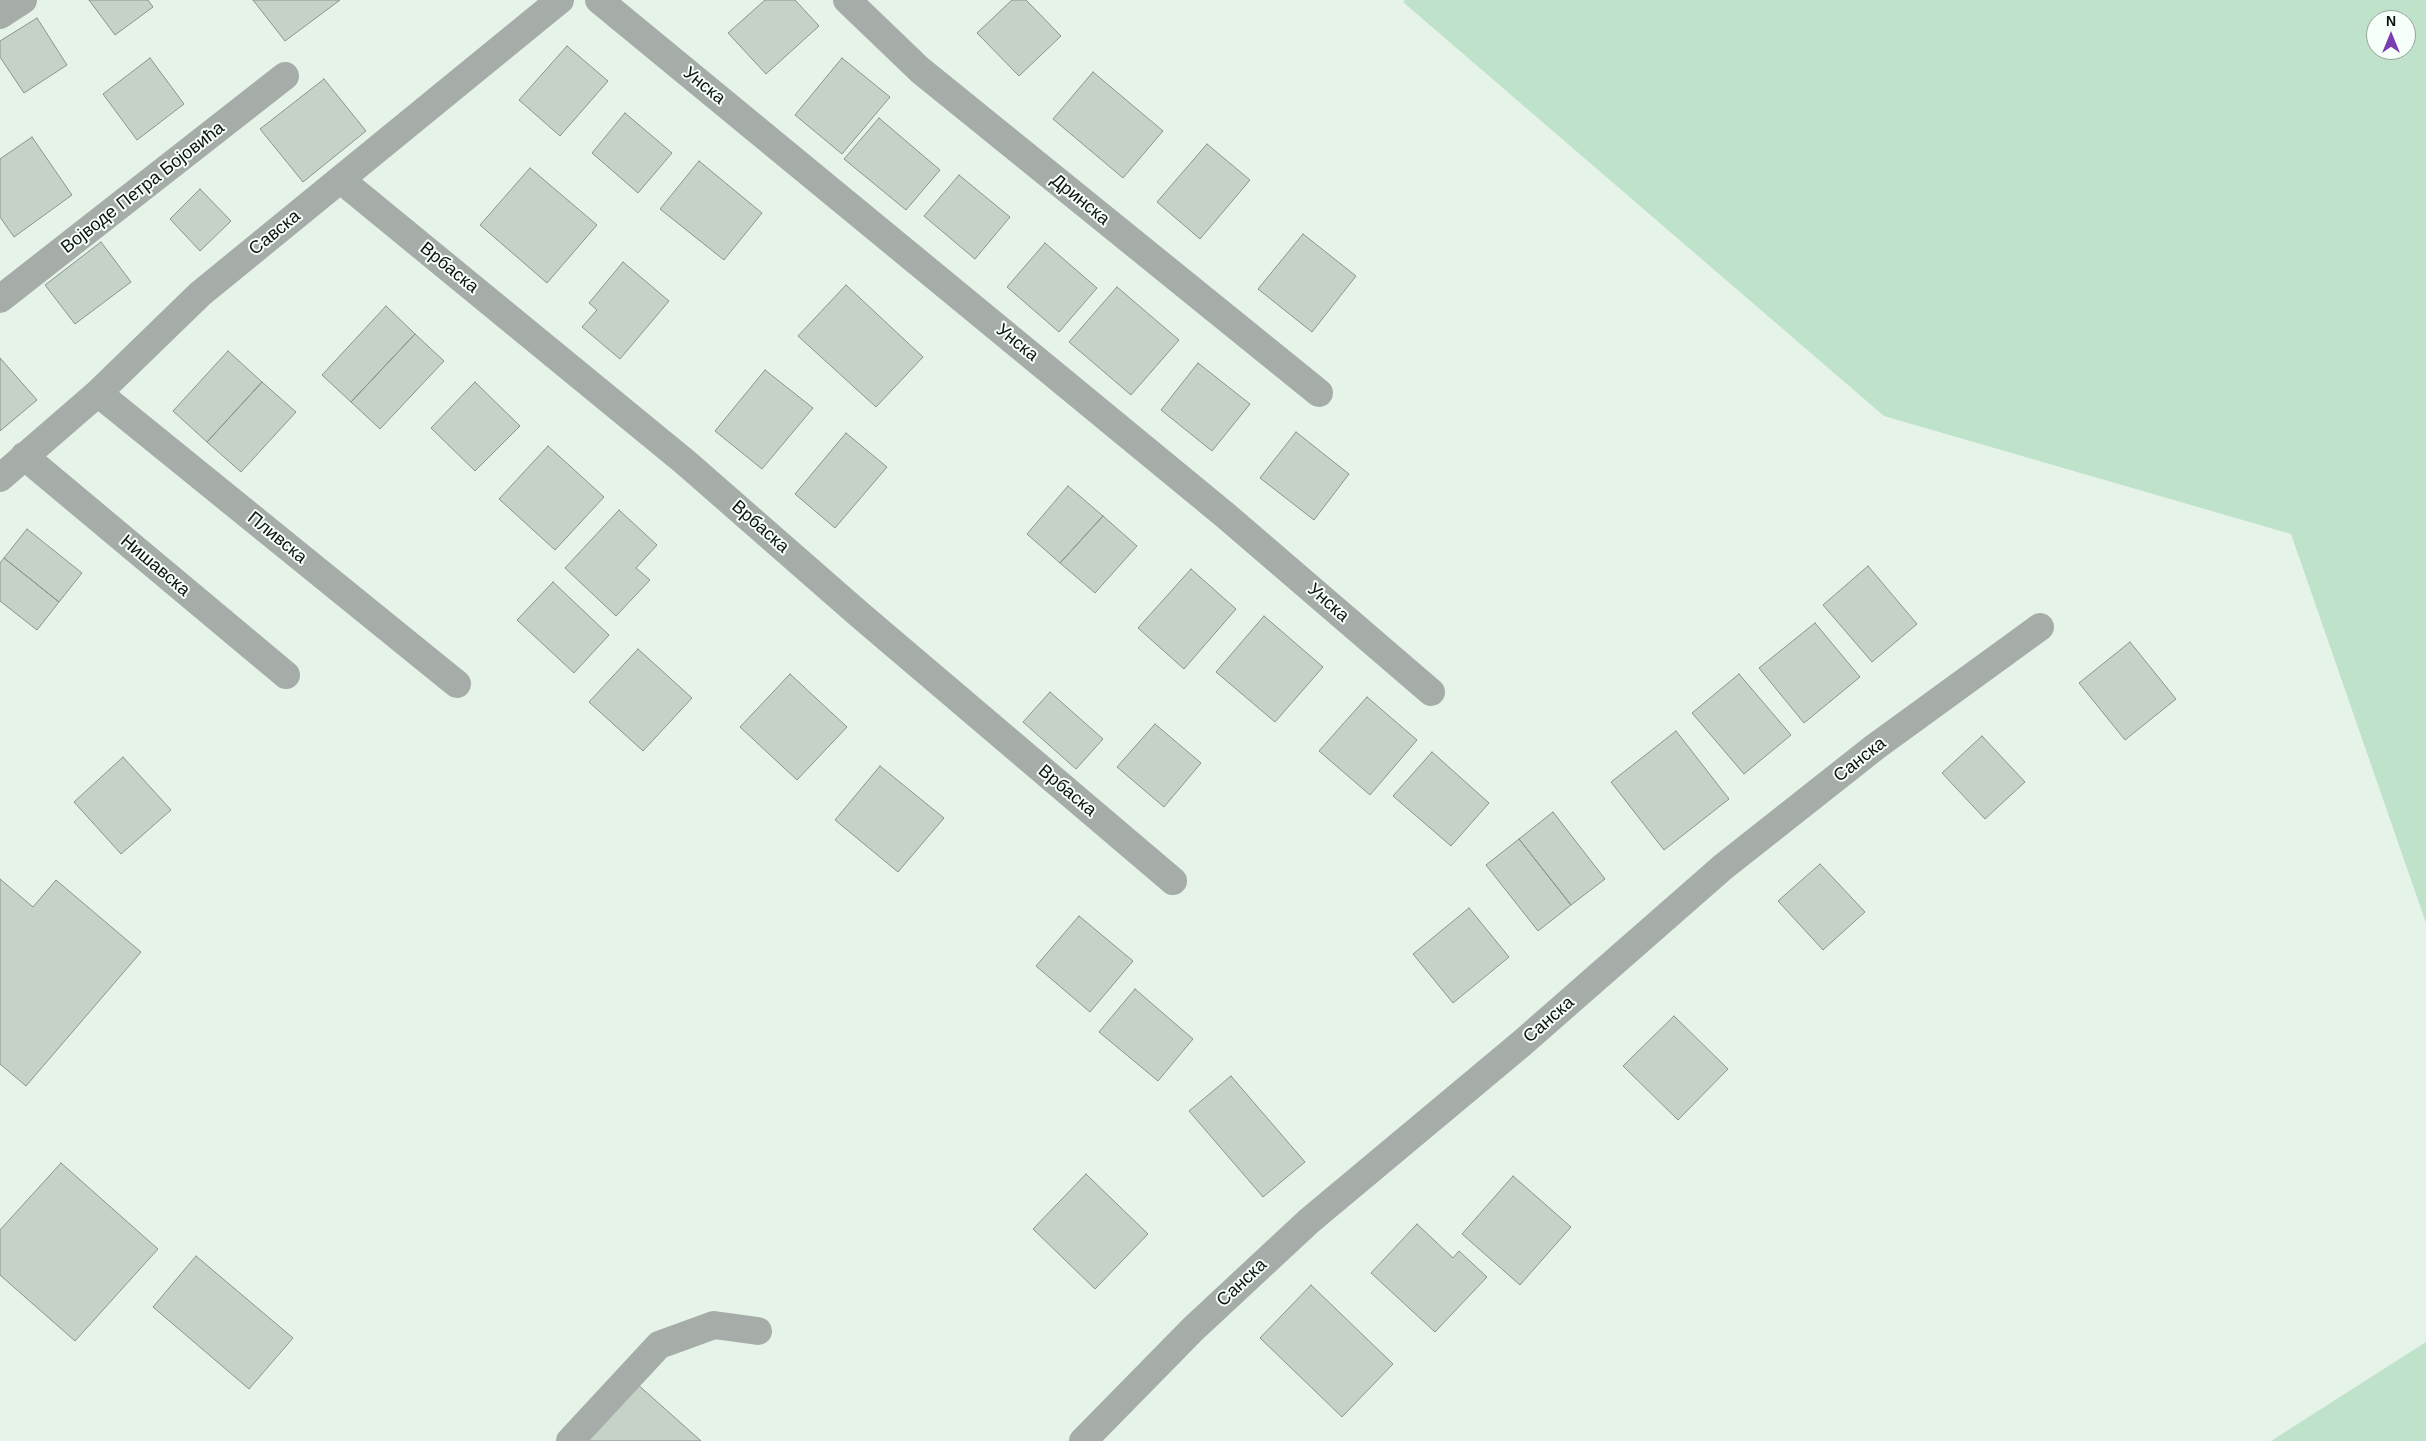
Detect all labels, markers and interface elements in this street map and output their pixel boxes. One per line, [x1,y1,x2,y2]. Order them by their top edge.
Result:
north arrow [2366,10,2416,60]
text: N [2386,13,2396,29]
street label: Унска [679,63,729,109]
street label: Војводе Петра Бојовића [57,117,229,259]
street label: Дринска [1046,170,1114,230]
street label: Савска [245,206,305,260]
street label: Врбаска [415,238,483,298]
street label: Унска [992,320,1042,366]
street label: Врбаска [727,496,793,558]
street label: Пливска [243,508,311,568]
street label: Нишавска [116,531,194,601]
street label: Унска [1303,579,1353,627]
street label: Санска [1830,733,1890,787]
street label: Врбаска [1034,760,1100,822]
street label: Санска [1519,992,1579,1048]
street label: Санска [1213,1254,1271,1312]

